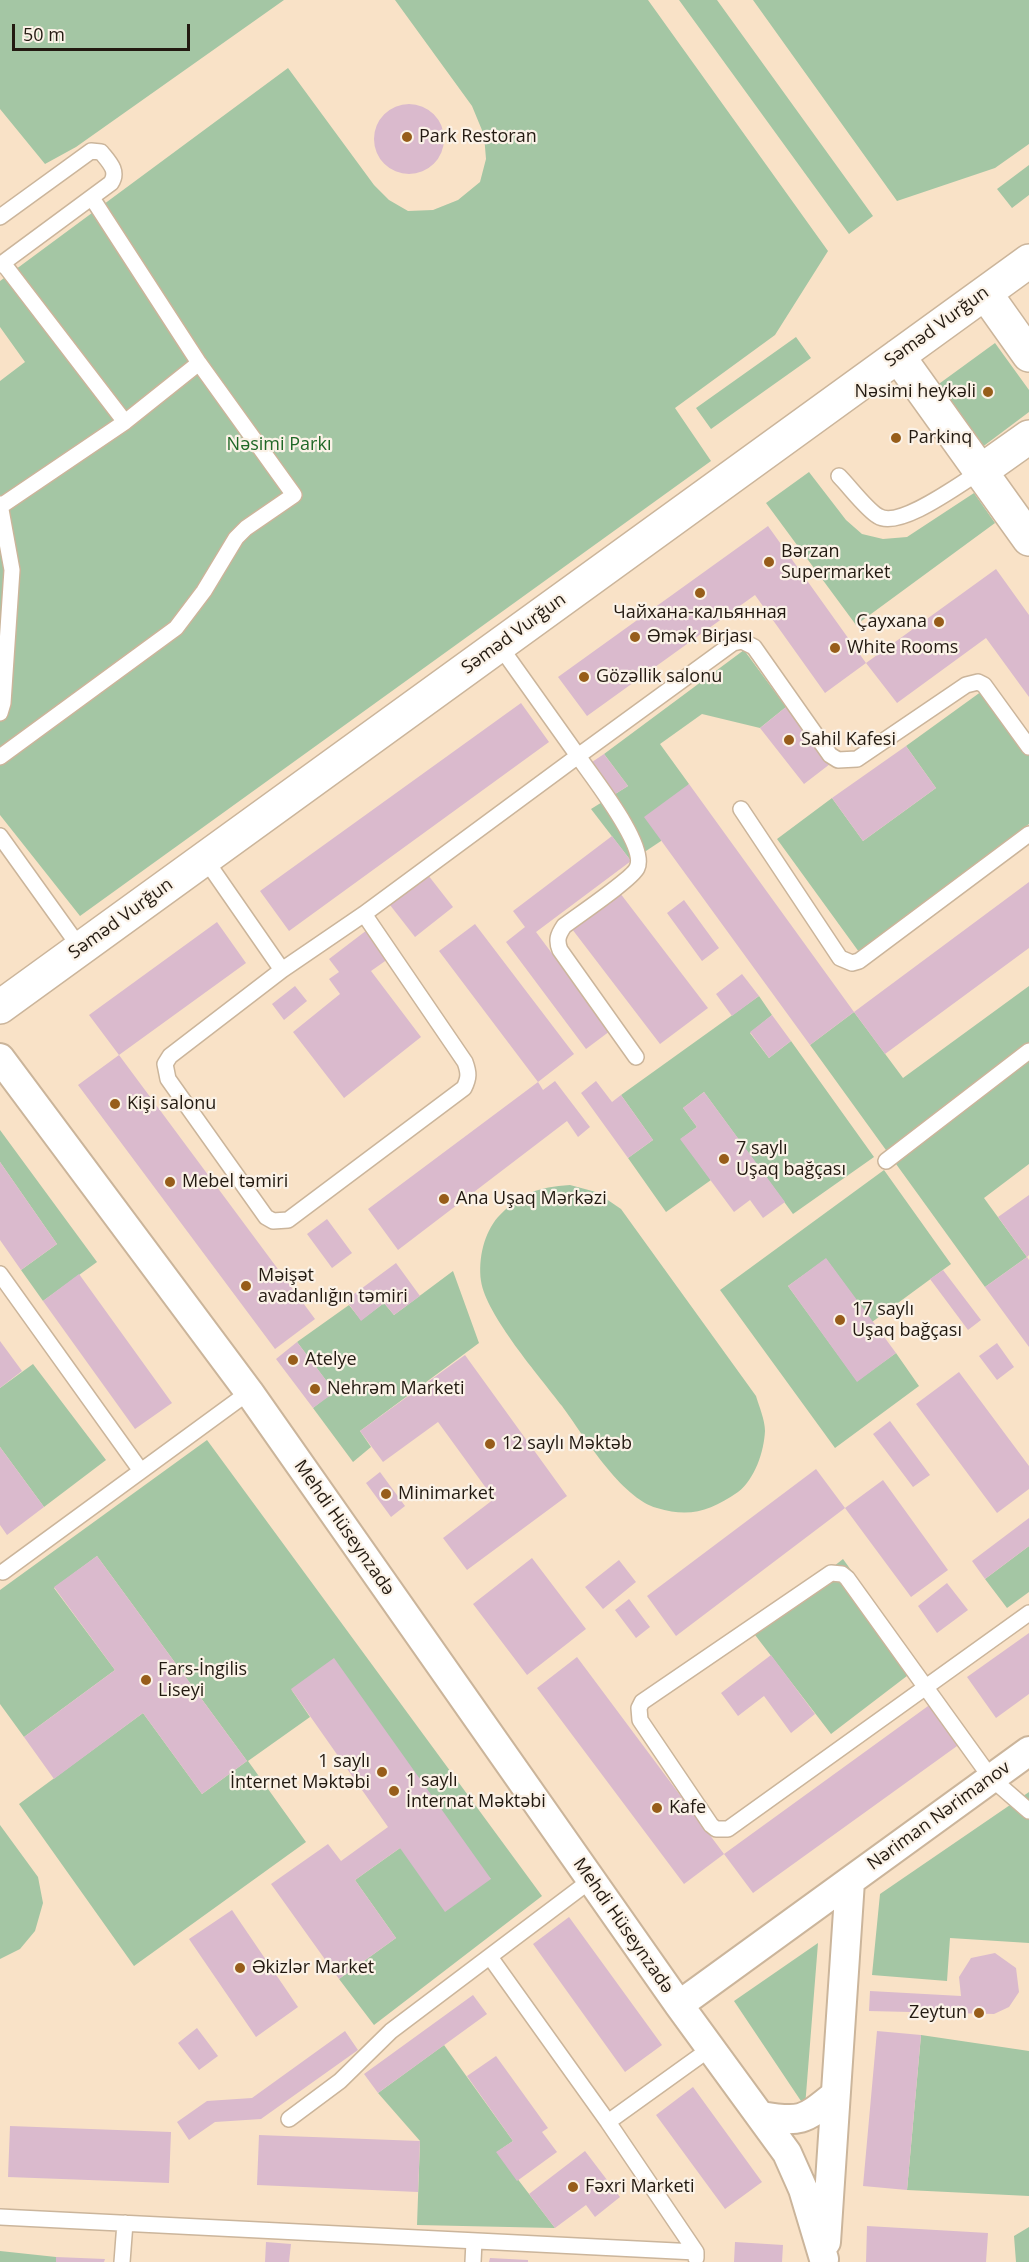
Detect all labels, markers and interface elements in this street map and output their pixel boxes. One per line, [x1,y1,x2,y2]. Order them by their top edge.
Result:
scale bar [15,12,194,50]
text: 50 m [23,22,65,46]
place label: Park Restoran [419,126,537,148]
marker: Park Restoran [400,130,414,144]
street label: Səməd Vurğun [881,282,993,372]
place label: Nəsimi heykəli [855,381,976,403]
marker: Nəsimi heykəli [981,385,995,399]
place label: Parkinq [908,427,972,449]
marker: Parkinq [889,431,903,445]
park label: Nəsimi Parkı [227,434,331,456]
place label: Bərzan Supermarket [781,541,890,584]
marker: Bərzan Supermarket [762,555,776,569]
marker: Чайхана-кальянная [693,586,707,600]
street label: Səməd Vurğun [458,589,570,679]
place label: Чайхана-кальянная [613,602,787,624]
place label: Çayxana [856,611,927,633]
marker: Çayxana [932,615,946,629]
place label: Əmək Birjası [647,626,753,648]
marker: Əmək Birjası [628,630,642,644]
place label: White Rooms [847,637,958,659]
marker: White Rooms [828,641,842,655]
place label: Gözəllik salonu [596,666,722,688]
marker: Gözəllik salonu [577,670,591,684]
place label: Sahil Kafesi [801,729,896,751]
marker: Sahil Kafesi [782,733,796,747]
street label: Səməd Vurğun [65,874,177,964]
place label: Kişi salonu [127,1093,216,1115]
marker: Kişi salonu [108,1097,122,1111]
place label: 7 saylı Uşaq bağçası [736,1138,846,1180]
marker: 7 saylı Uşaq bağçası [717,1152,731,1166]
place label: Mebel təmiri [182,1171,288,1193]
marker: Mebel təmiri [163,1175,177,1189]
place label: Ana Uşaq Mərkəzi [456,1188,607,1210]
marker: Ana Uşaq Mərkəzi [437,1192,451,1206]
place label: Məişət avadanlığın təmiri [258,1265,408,1308]
marker: Məişət avadanlığın təmiri [239,1279,253,1293]
place label: 17 saylı Uşaq bağçası [852,1299,962,1342]
marker: 17 saylı Uşaq bağçası [833,1313,847,1327]
place label: Atelye [305,1349,357,1371]
marker: Atelye [286,1353,300,1367]
place label: Nehrəm Marketi [327,1378,465,1400]
marker: Nehrəm Marketi [308,1382,322,1396]
place label: 12 saylı Məktəb [502,1433,632,1455]
marker: 12 saylı Məktəb [483,1437,497,1451]
street label: Mehdi Hüseynzadə [289,1456,399,1600]
place label: Minimarket [398,1483,494,1505]
marker: Minimarket [379,1487,393,1501]
place label: Fars-İngilis Liseyi [158,1659,247,1702]
marker: Fars-İngilis Liseyi [139,1673,153,1687]
place label: 1 saylı İnternet Məktəbi [230,1751,370,1794]
street label: Nəriman Nərimanov [863,1757,1015,1875]
marker: 1 saylı İnternet Məktəbi [375,1765,389,1779]
place label: 1 saylı İnternat Məktəbi [406,1770,546,1812]
marker: 1 saylı İnternat Məktəbi [387,1784,401,1798]
place label: Kafe [669,1797,706,1819]
marker: Kafe [650,1801,664,1815]
street label: Mehdi Hüseynzadə [568,1854,678,1998]
place label: Əkizlər Market [252,1957,374,1979]
marker: Əkizlər Market [233,1961,247,1975]
place label: Zeytun [909,2002,967,2024]
marker: Zeytun [972,2006,986,2020]
place label: Fəxri Marketi [585,2176,694,2198]
marker: Fəxri Marketi [566,2180,580,2194]

